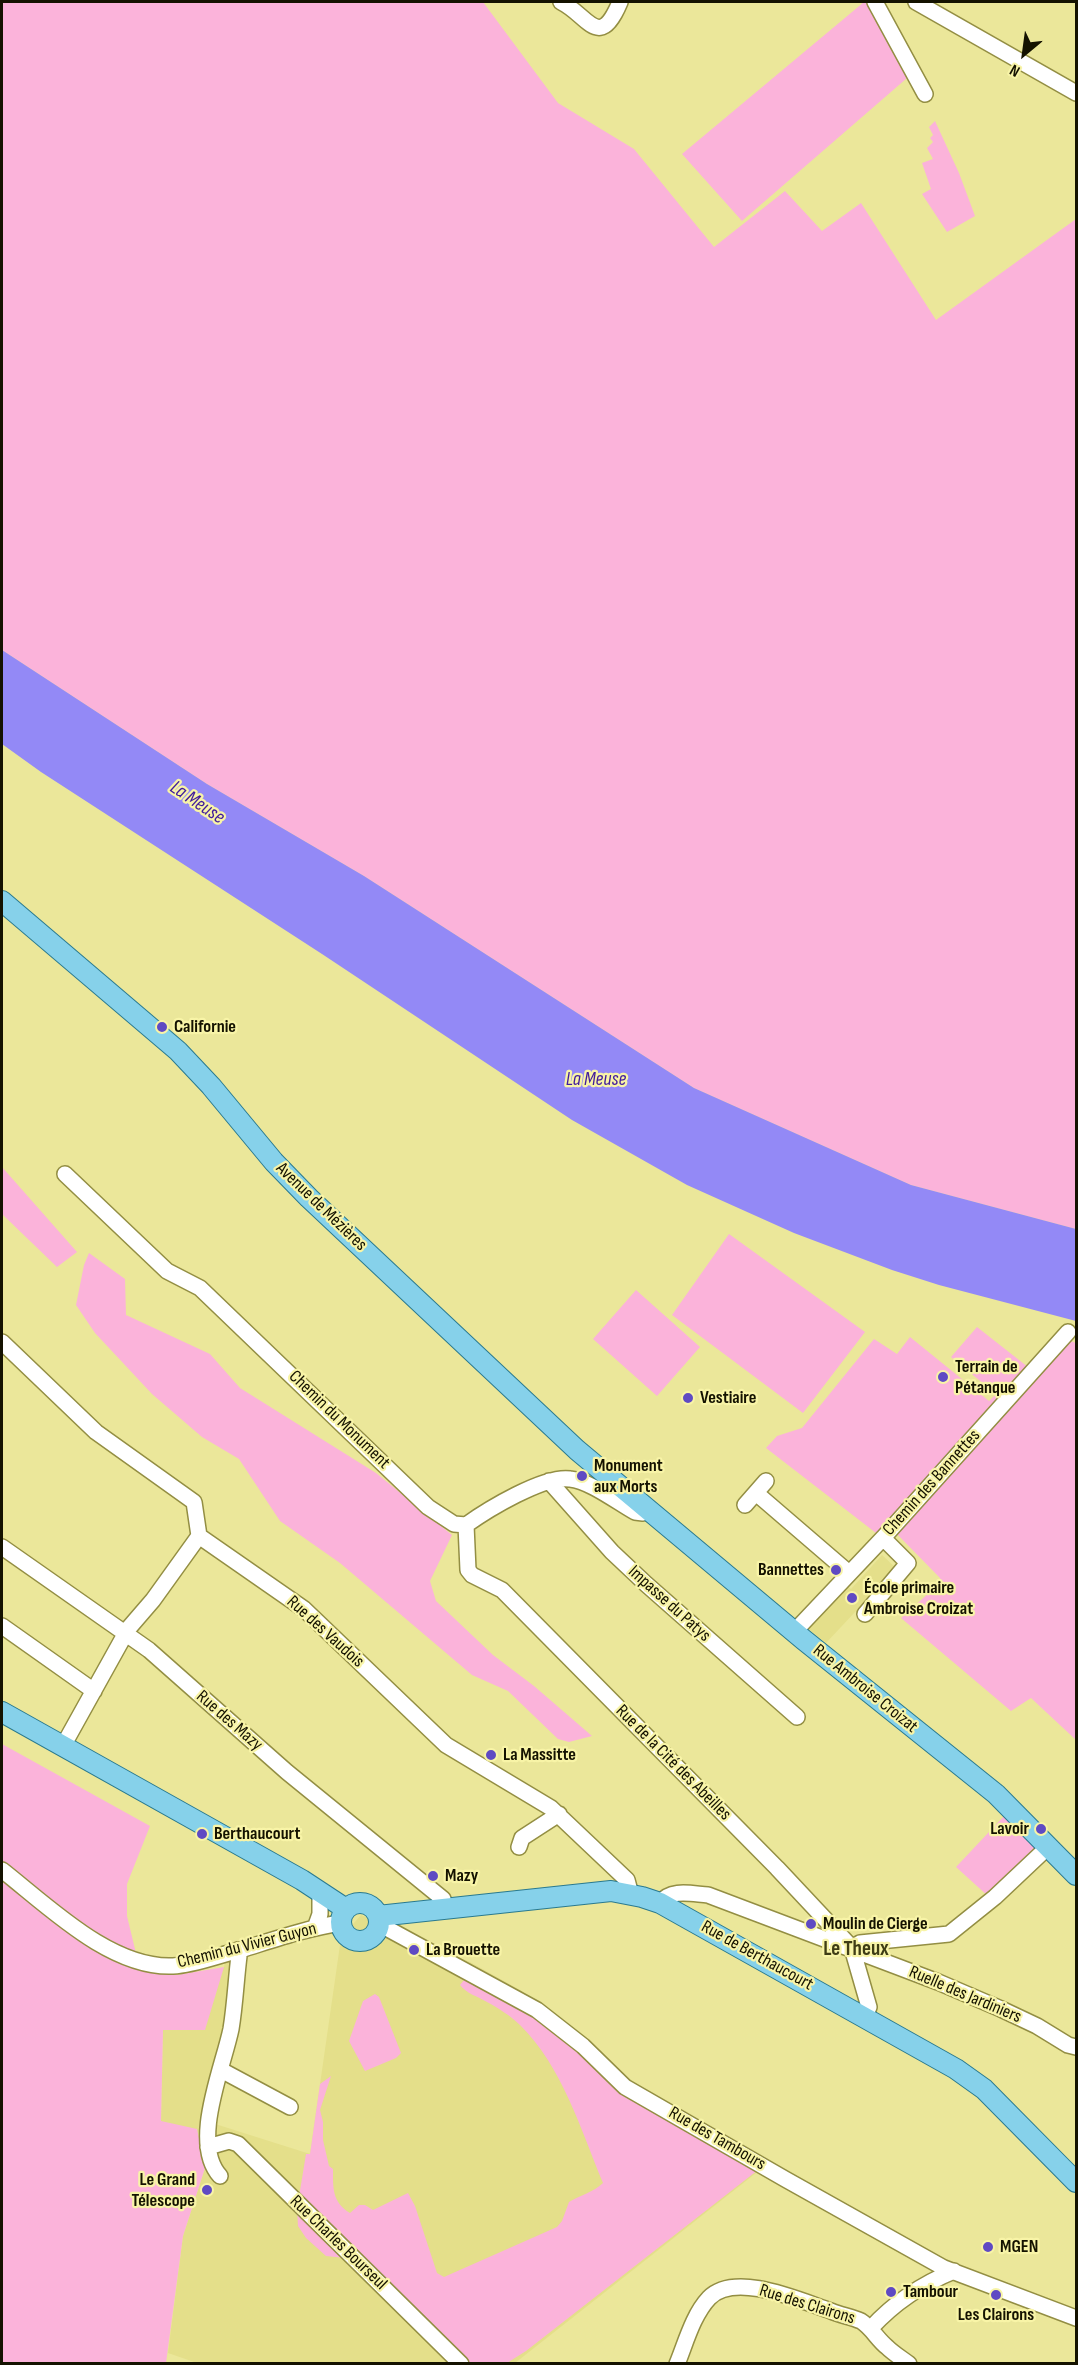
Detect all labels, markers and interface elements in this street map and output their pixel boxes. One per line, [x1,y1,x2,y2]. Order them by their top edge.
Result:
north arrow [994,24,1054,84]
text: N [1007,60,1023,81]
water label: La Meuse [165,776,229,830]
place label: Californie [174,1016,236,1038]
marker: Californie [155,1020,169,1034]
water label: La Meuse [566,1068,626,1092]
street label: Avenue de Mézières [271,1158,371,1256]
place label: Terrain de Pétanque [955,1356,1018,1398]
street label: Chemin du Monument [284,1366,394,1474]
marker: Terrain de Pétanque [936,1370,950,1384]
place label: Vestiaire [700,1387,756,1409]
marker: Vestiaire [681,1391,695,1405]
street label: Chemin des Bannettes [879,1425,985,1541]
place label: Monument aux Morts [594,1455,663,1498]
marker: Monument aux Morts [575,1469,589,1483]
place label: Bannettes [758,1559,824,1581]
street label: Impasse du Patys [623,1561,715,1647]
marker: Bannettes [829,1563,843,1577]
place label: École primaire Ambroise Croizat [864,1577,973,1620]
marker: École primaire Ambroise Croizat [845,1591,859,1605]
street label: Rue des Vaudois [282,1592,368,1672]
street label: Rue Ambroise Croizat [808,1640,922,1738]
street label: Rue des Mazy [191,1686,267,1756]
street label: Rue de la Cité des Abeilles [611,1701,735,1825]
place label: La Massitte [503,1744,576,1766]
marker: La Massitte [484,1748,498,1762]
place label: Lavoir [990,1818,1029,1840]
marker: Lavoir [1034,1822,1048,1836]
place label: Berthaucourt [214,1823,300,1845]
marker: Berthaucourt [195,1827,209,1841]
place label: Mazy [445,1865,478,1887]
marker: Mazy [426,1869,440,1883]
place label: Moulin de Cierge [823,1913,928,1935]
street label: Rue de Berthaucourt [697,1916,817,1996]
marker: Moulin de Cierge [804,1917,818,1931]
street label: Chemin du Vivier Guyon [175,1918,319,1974]
district label: Le Theux [823,1937,889,1963]
place label: La Brouette [426,1939,500,1961]
marker: La Brouette [407,1943,421,1957]
street label: Ruelle des Jardiniers [906,1962,1024,2028]
street label: Rue des Tambours [665,2103,769,2175]
place label: Le Grand Télescope [131,2169,195,2212]
marker: Le Grand Télescope [200,2183,214,2197]
street label: Rue Charles Bourseul [285,2191,391,2295]
place label: MGEN [1000,2236,1038,2258]
marker: MGEN [981,2240,995,2254]
street label: Rue des Clairons [757,2280,857,2330]
place label: Tambour [903,2281,958,2303]
marker: Tambour [884,2285,898,2299]
marker: Les Clairons [989,2288,1003,2302]
place label: Les Clairons [958,2304,1034,2326]

